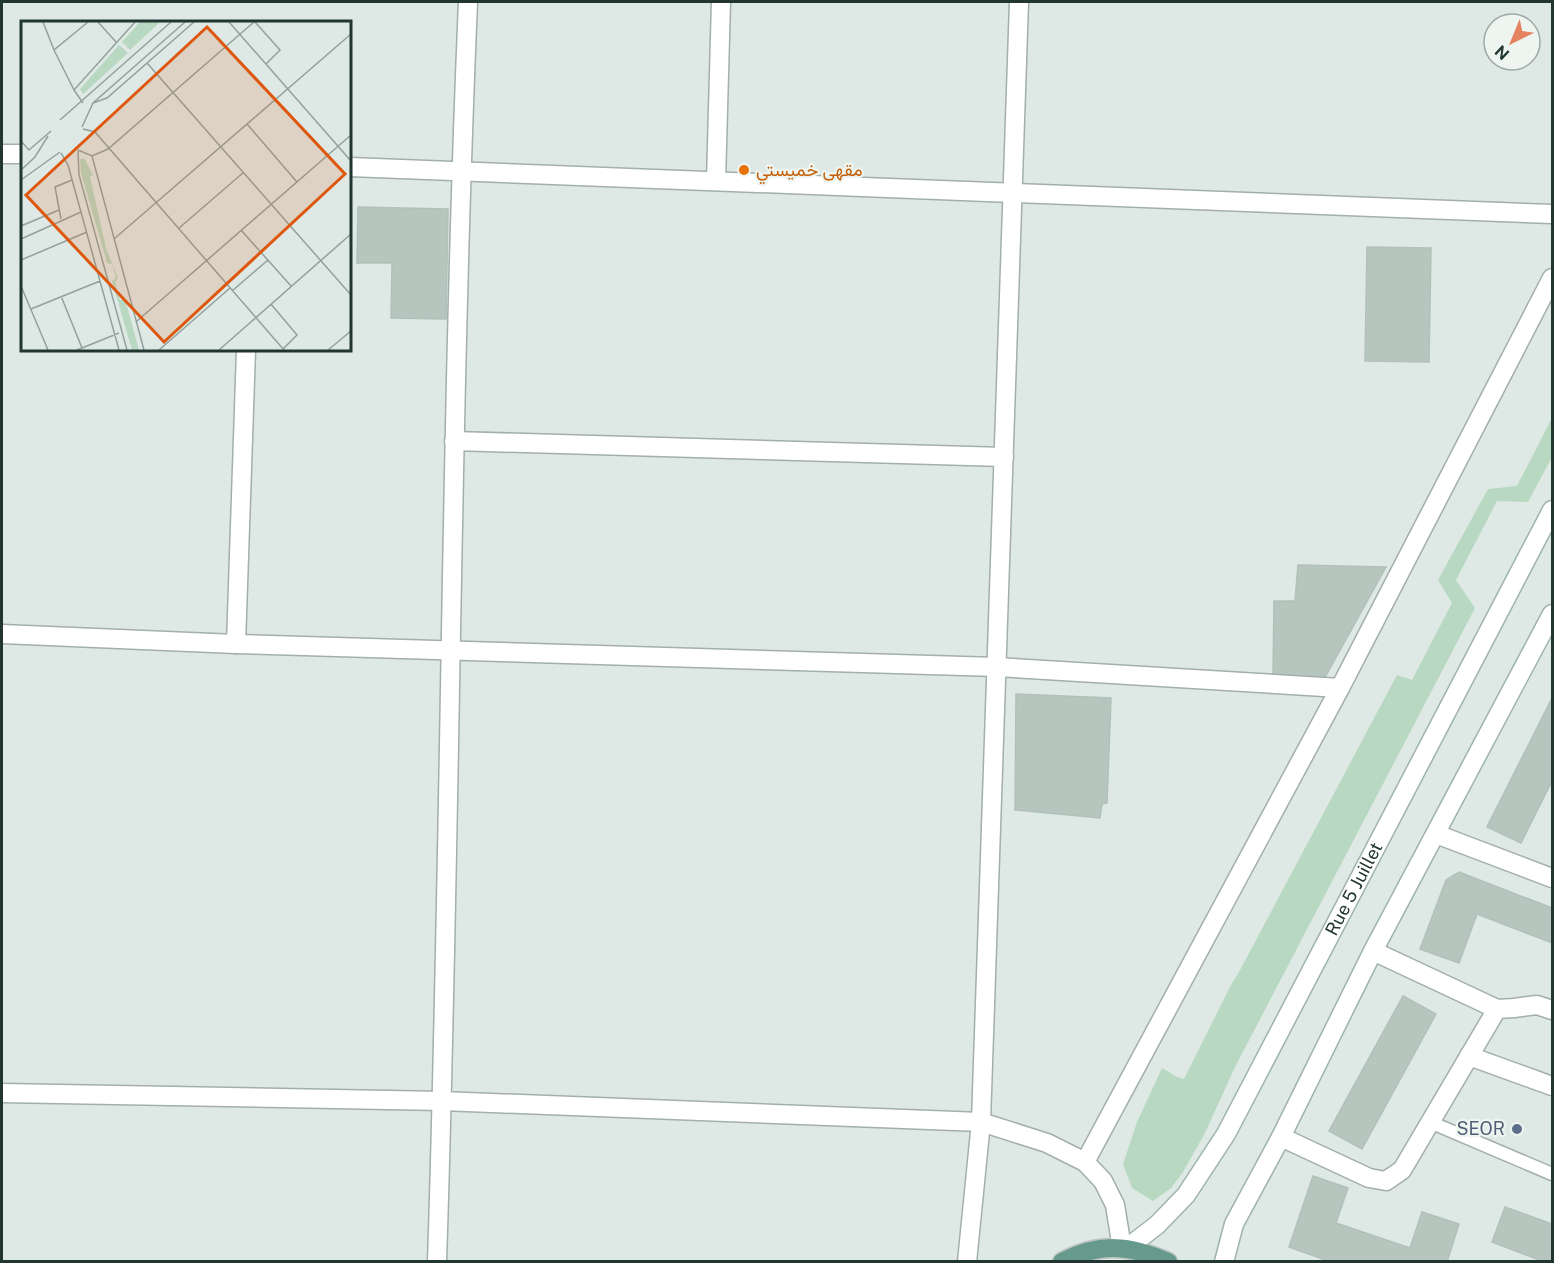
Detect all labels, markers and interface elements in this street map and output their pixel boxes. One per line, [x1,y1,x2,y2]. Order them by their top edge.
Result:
north arrow [1482,12,1542,72]
inset map [21,21,351,351]
text: N [1491,41,1513,64]
place label: مقهى خميستي [756,159,863,185]
marker: مقهى خميستي [737,163,751,177]
street label: Rue 5 Juillet [1321,839,1387,939]
place label: SEOR [1456,1118,1505,1139]
marker: SEOR [1510,1122,1524,1136]

